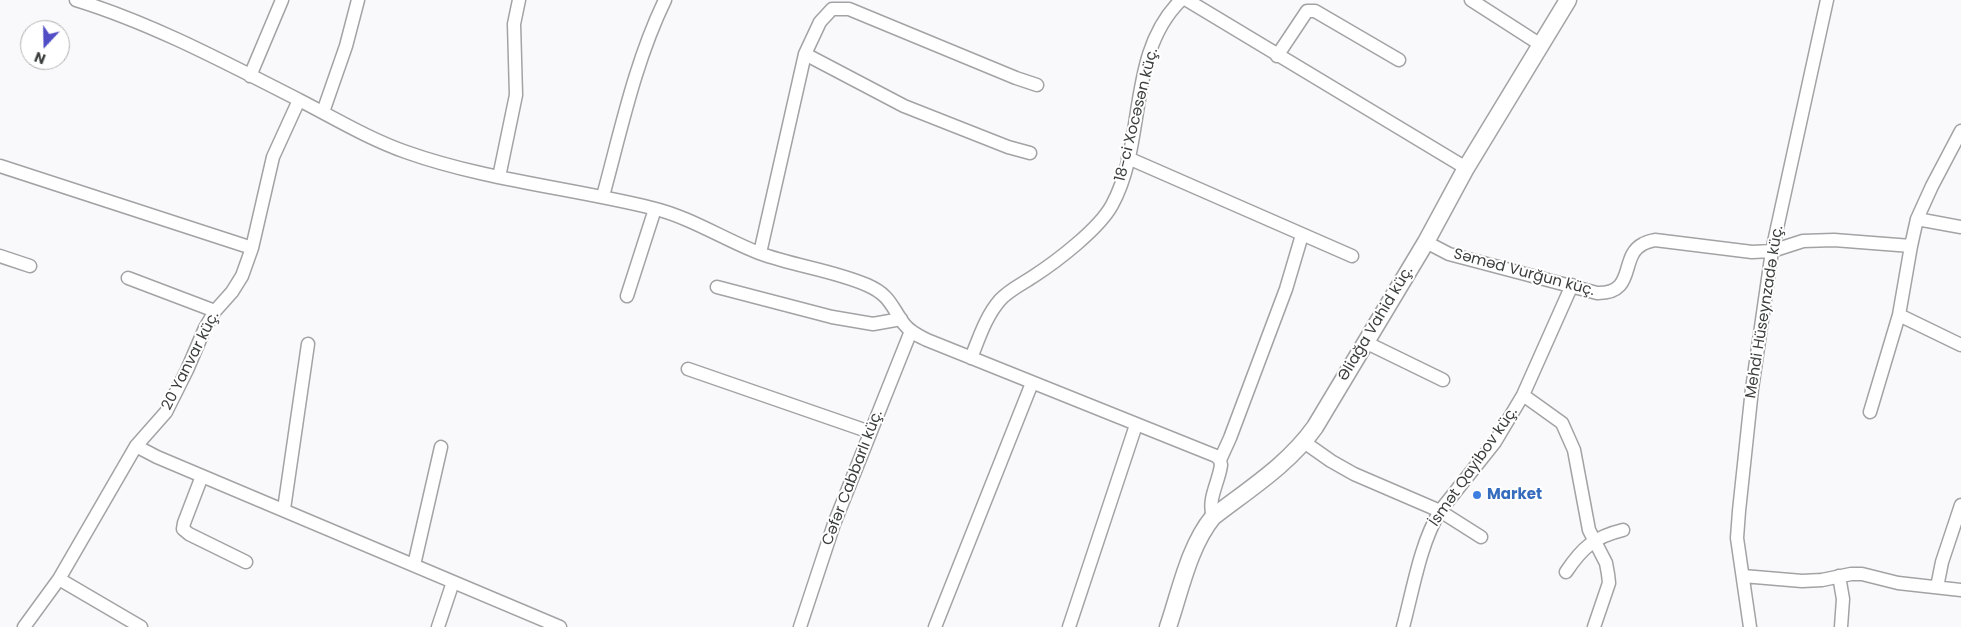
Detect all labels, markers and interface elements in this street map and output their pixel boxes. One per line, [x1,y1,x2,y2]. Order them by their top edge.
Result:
north arrow [20,20,70,70]
street label: 18-ci Xocəsən küç. [1112,46,1162,184]
text: N [31,47,48,69]
street label: Mehdi Hüseynzadə küç. [1742,224,1788,400]
street label: Səməd Vurğun küç. [1452,246,1596,300]
street label: Əliağa Vahid küç. [1335,263,1417,385]
street label: 20 Yanvar küç. [158,309,224,413]
street label: İsmət Qayibov küç. [1426,404,1522,530]
street label: Cəfər Cabbarlı küç. [819,408,887,548]
place label: Market [1487,486,1542,504]
marker: Market [1471,489,1483,501]

